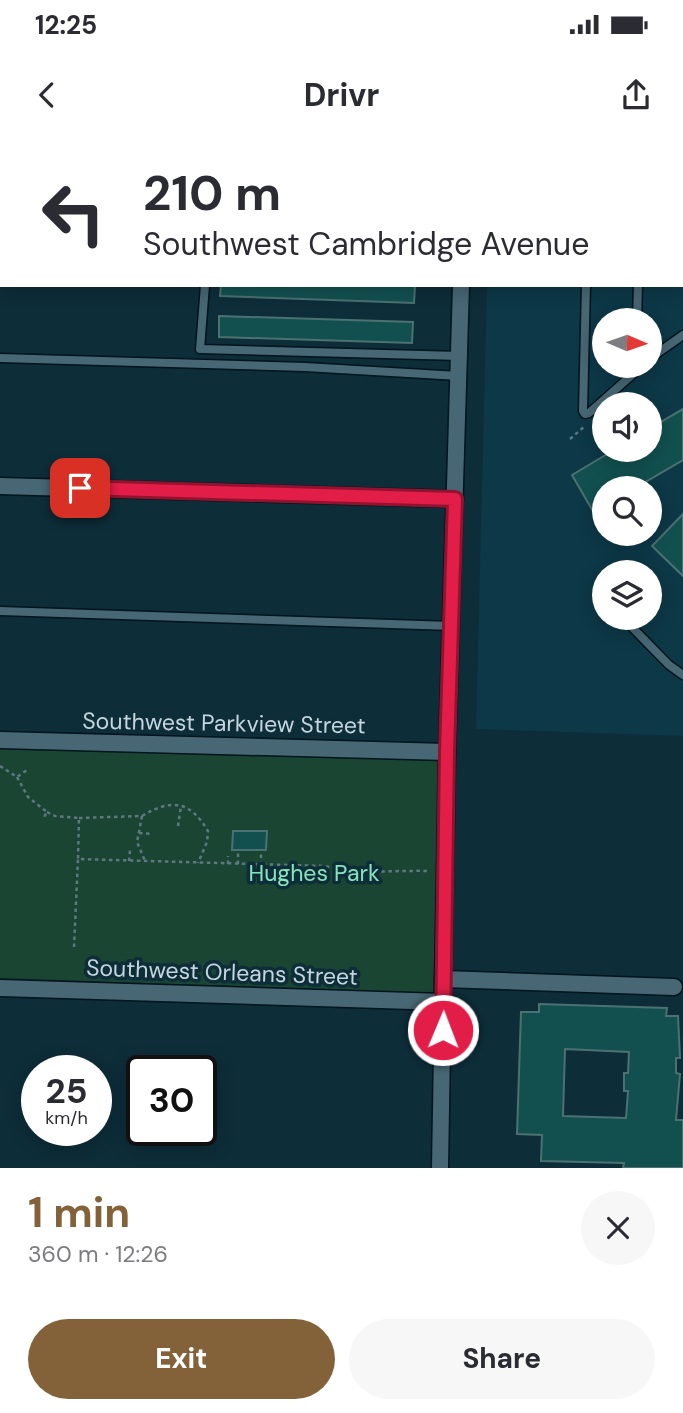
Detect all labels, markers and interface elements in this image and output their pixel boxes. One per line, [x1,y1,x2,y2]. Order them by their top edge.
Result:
text: 12:25 [35,8,97,42]
text: Drivr [304,74,379,116]
icon: back [28,76,66,114]
icon: share [617,76,655,114]
text: 210 m [143,161,281,225]
icon: left [28,168,119,259]
text: Southwest Cambridge Avenue [143,223,589,265]
north arrow [592,308,662,378]
map controls [592,308,662,630]
button: sound [592,392,662,462]
pin [50,458,110,518]
icon: arrive [61,469,99,507]
button: search [592,476,662,546]
button: layers [592,560,662,630]
street label: Southwest Parkview Street [82,706,366,740]
park label: Hughes Park [248,858,380,888]
street label: Southwest Orleans Street [86,952,358,992]
position arrow [406,993,480,1067]
speed limit sign: 30 [126,1055,217,1146]
text: 25 [46,1068,87,1114]
text: km/h [45,1106,88,1130]
text: 1 min [28,1185,130,1240]
button: close [581,1191,655,1265]
text: 360 m · 12:26 [28,1239,168,1269]
button: Exit [28,1319,335,1399]
button: Share [349,1319,655,1399]

